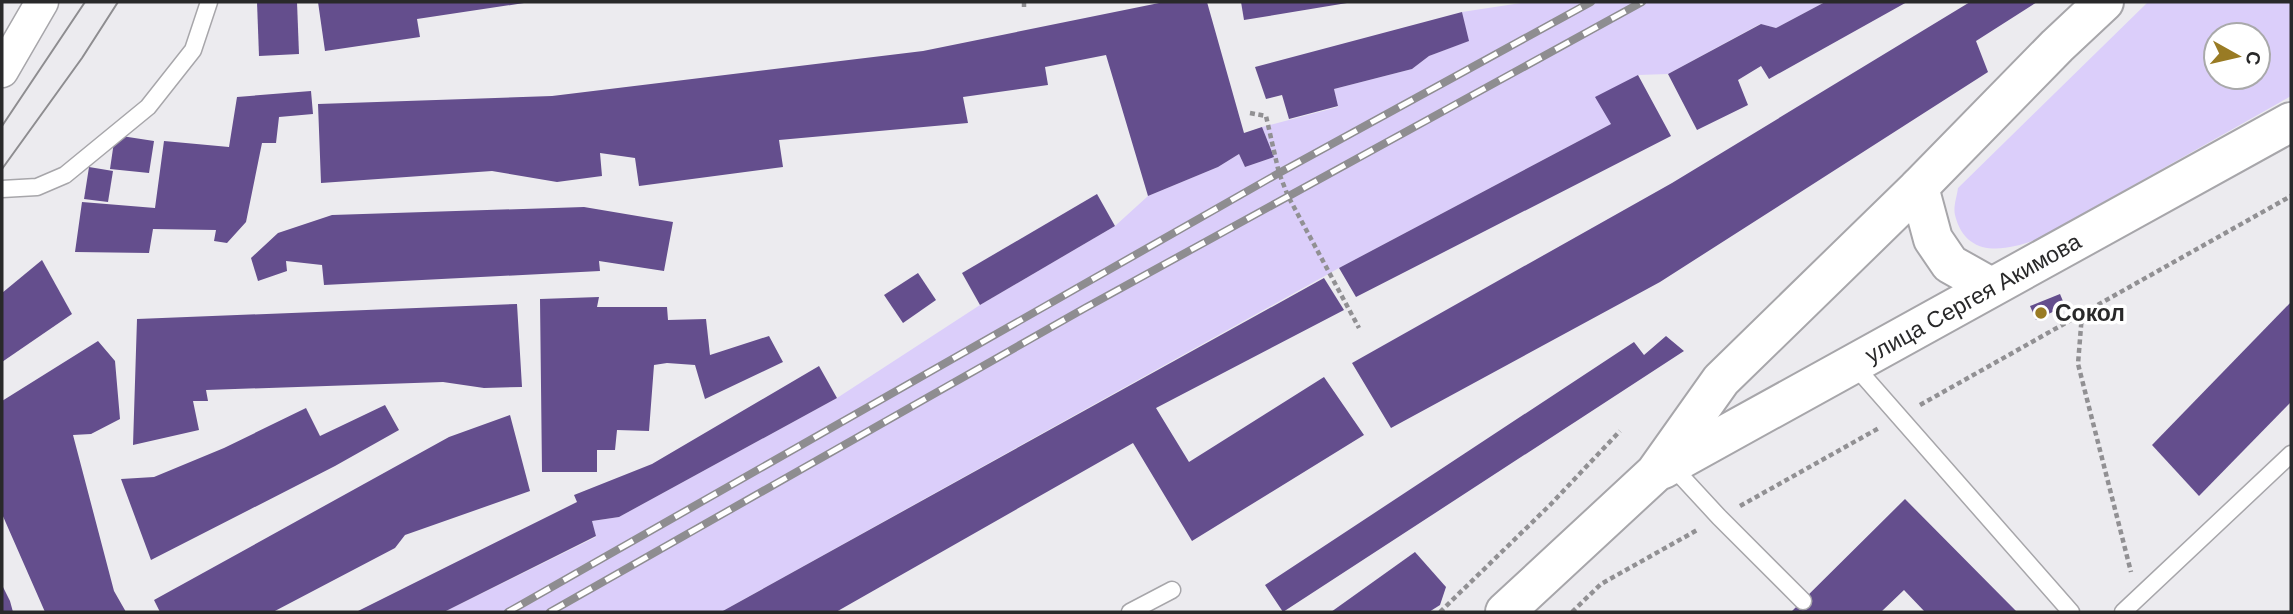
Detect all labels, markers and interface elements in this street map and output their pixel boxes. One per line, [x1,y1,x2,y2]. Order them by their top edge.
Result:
north arrow [2202,21,2272,91]
text: С [2240,50,2267,67]
street label: улица Сергея Акимова [1860,226,2086,370]
place label: Сокол [2055,298,2125,328]
marker: Сокол [2033,305,2049,321]

